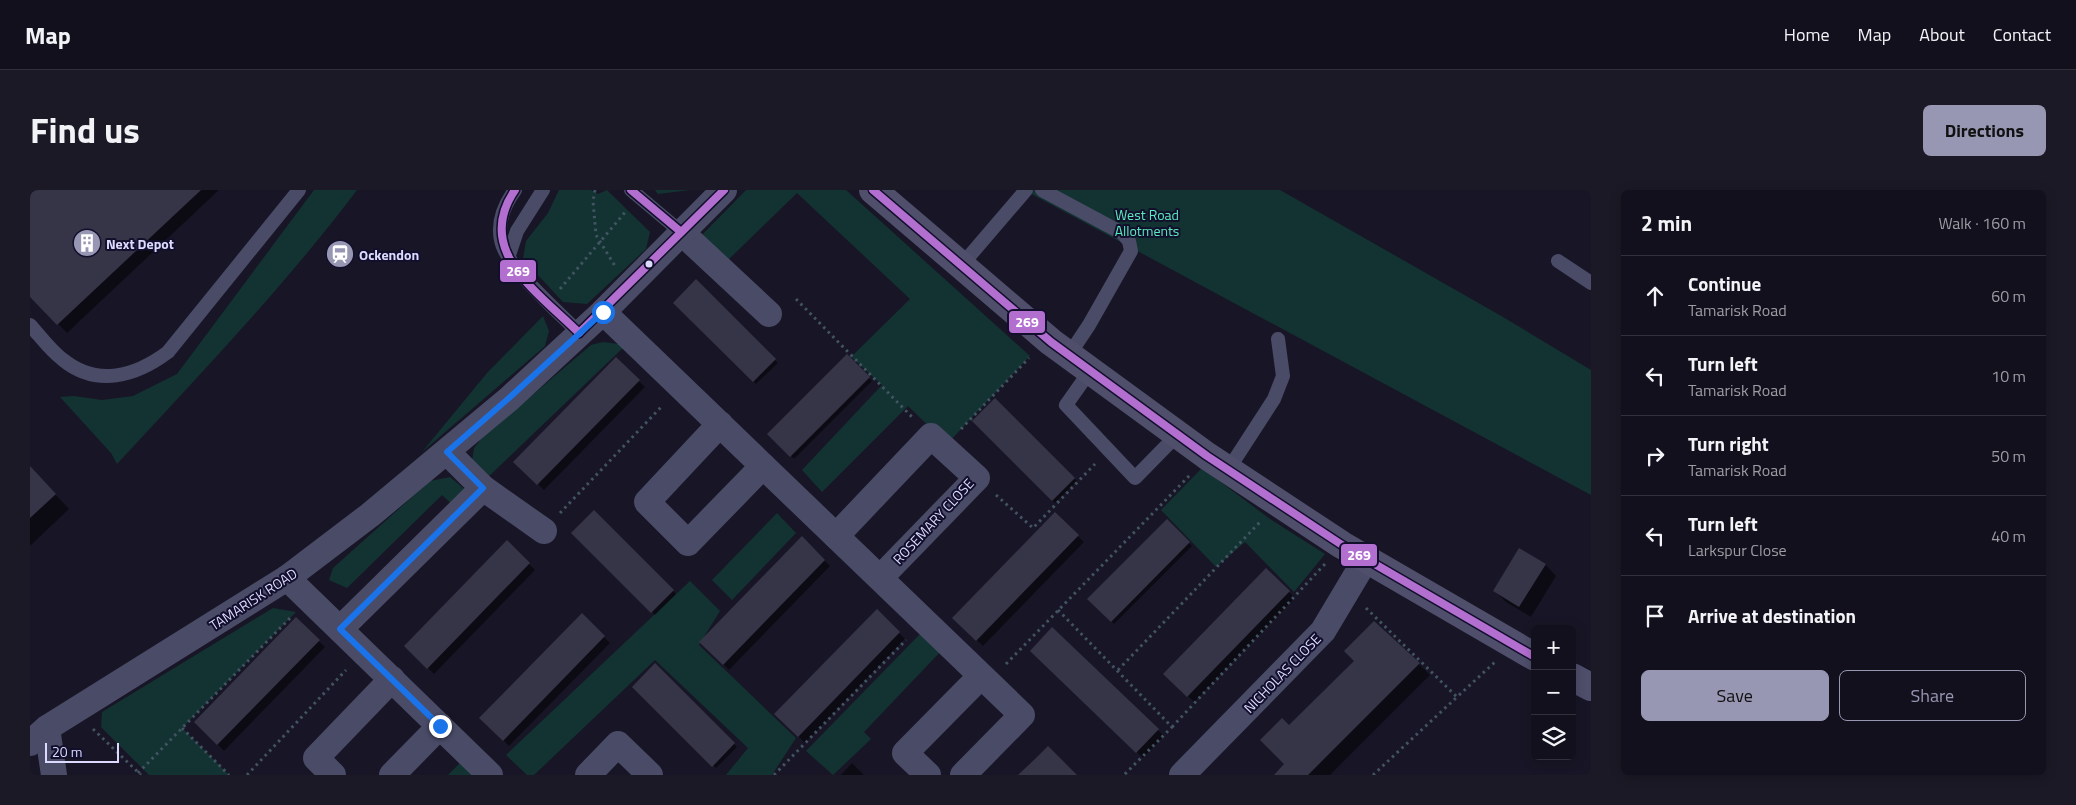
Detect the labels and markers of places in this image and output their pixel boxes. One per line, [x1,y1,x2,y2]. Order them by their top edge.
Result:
building icon: Next Depot [72,228,102,258]
place label: Next Depot [106,233,174,254]
station icon: Ockendon [325,239,355,269]
place label: Ockendon [359,244,419,265]
unlabelled marker [644,259,654,269]

